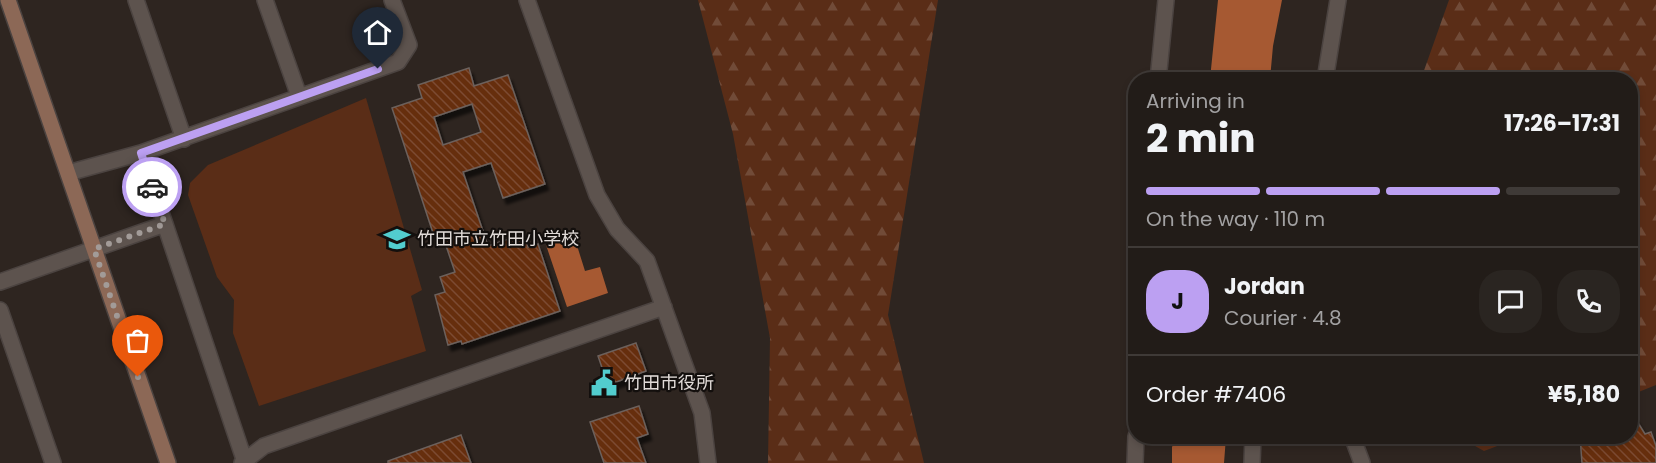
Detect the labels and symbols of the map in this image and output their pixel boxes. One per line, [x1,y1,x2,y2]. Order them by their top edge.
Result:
pin [352,7,403,69]
courier [122,157,182,217]
school or university icon: 竹田市立竹田小学校 [382,224,412,254]
place label: 竹田市立竹田小学校 [417,226,579,251]
pin [112,315,163,377]
public building icon: 竹田市役所 [589,368,619,398]
place label: 竹田市役所 [624,370,714,395]

